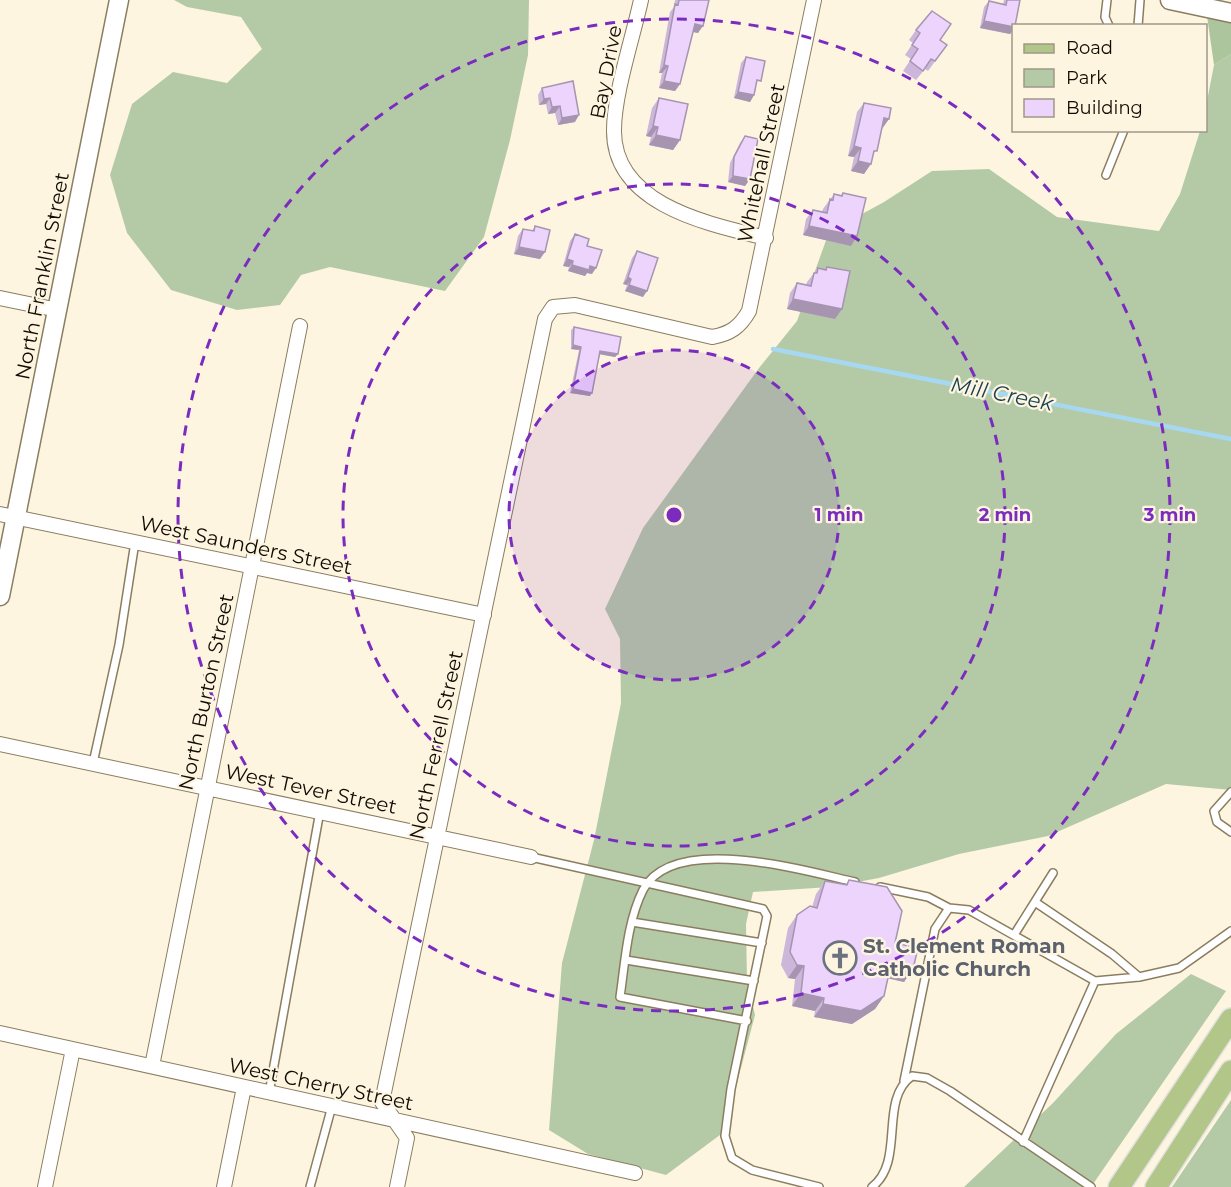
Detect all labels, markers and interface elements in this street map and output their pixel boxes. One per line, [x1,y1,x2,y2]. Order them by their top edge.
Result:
street label: Bay Drive [585,23,627,121]
legend [1012,24,1207,132]
text: Road [1066,37,1113,59]
text: Park [1066,67,1107,89]
street label: Whitehall Street [732,81,790,245]
text: Building [1066,97,1143,119]
street label: North Franklin Street [10,170,74,382]
water label: Mill Creek [949,371,1057,416]
text: 1 min [815,504,863,526]
text: 2 min [979,504,1031,526]
text: 3 min [1143,504,1196,526]
centre of rings [664,505,684,525]
street label: West Saunders Street [138,511,354,579]
street label: North Burton Street [173,592,239,792]
street label: North Ferrell Street [404,648,468,842]
street label: West Tever Street [223,759,399,819]
place label: St. Clement Roman Catholic Church [863,934,1065,981]
church icon: St. Clement Roman Catholic Church [822,940,858,976]
street label: West Cherry Street [226,1053,416,1115]

